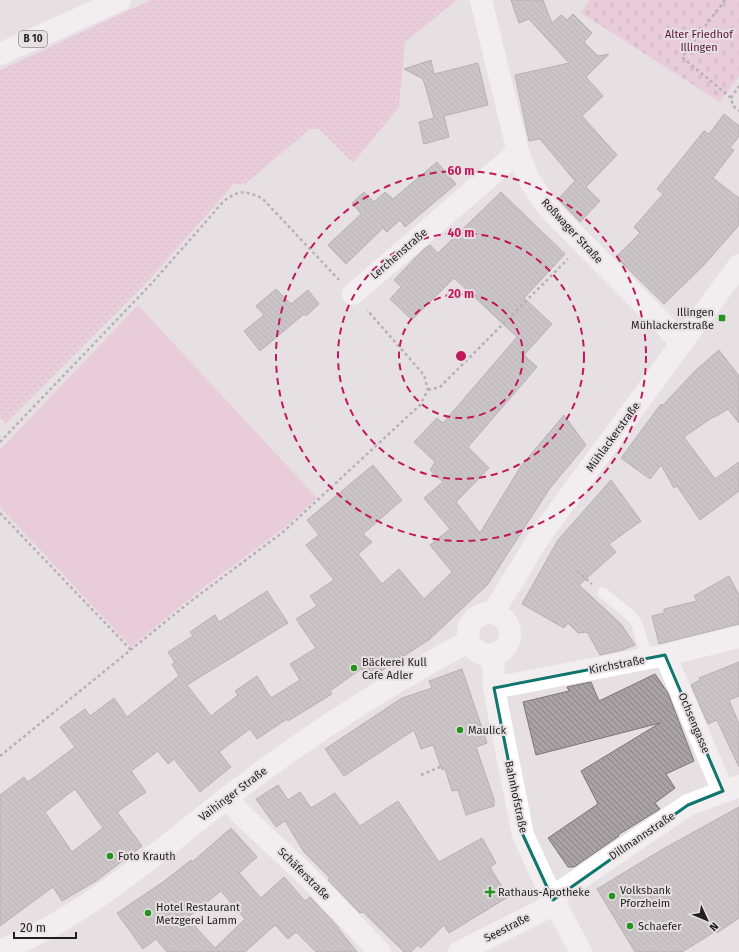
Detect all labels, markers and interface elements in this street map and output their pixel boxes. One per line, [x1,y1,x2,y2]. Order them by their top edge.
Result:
park label: Alter Friedhof Illingen [665,28,734,54]
road number: B 10 [19,31,47,47]
text: 60 m [448,164,474,178]
street label: Roßwager Straße [539,196,605,266]
street label: Lerchenstraße [368,226,430,282]
text: 40 m [448,226,474,240]
text: 20 m [448,287,474,301]
place label: Illingen Mühlackerstraße [631,306,714,332]
marker: Illingen Mühlackerstraße [717,313,727,323]
centre of rings [454,349,468,363]
street label: Mühlackerstraße [583,400,643,474]
street label: Kirchstraße [588,653,646,677]
place label: Bäckerei Kull Cafe Adler [362,656,427,682]
marker: Bäckerei Kull Cafe Adler [349,663,359,673]
street label: Ochsengasse [675,691,713,755]
place label: Maulick [468,724,507,737]
marker: Maulick [455,725,465,735]
street label: Bahnhofstraße [502,760,530,834]
street label: Vaihinger Straße [196,764,270,824]
street label: Dillmannstraße [607,809,677,863]
street label: Schäferstraße [275,845,333,903]
place label: Foto Krauth [118,850,176,863]
marker: Foto Krauth [105,851,115,861]
place label: Volksbank Pforzheim [620,884,671,910]
place label: Rathaus-Apotheke [498,886,590,899]
marker: Rathaus-Apotheke [485,887,495,897]
marker: Volksbank Pforzheim [607,891,617,901]
north arrow [687,900,727,940]
place label: Hotel Restaurant Metzgerei Lamm [156,901,240,927]
marker: Hotel Restaurant Metzgerei Lamm [143,908,153,918]
street label: Seestraße [482,911,532,945]
scale bar [14,914,76,940]
text: N [707,919,721,934]
place label: Schaefer [638,920,682,933]
text: 20 m [20,921,46,935]
marker: Schaefer [625,921,635,931]

